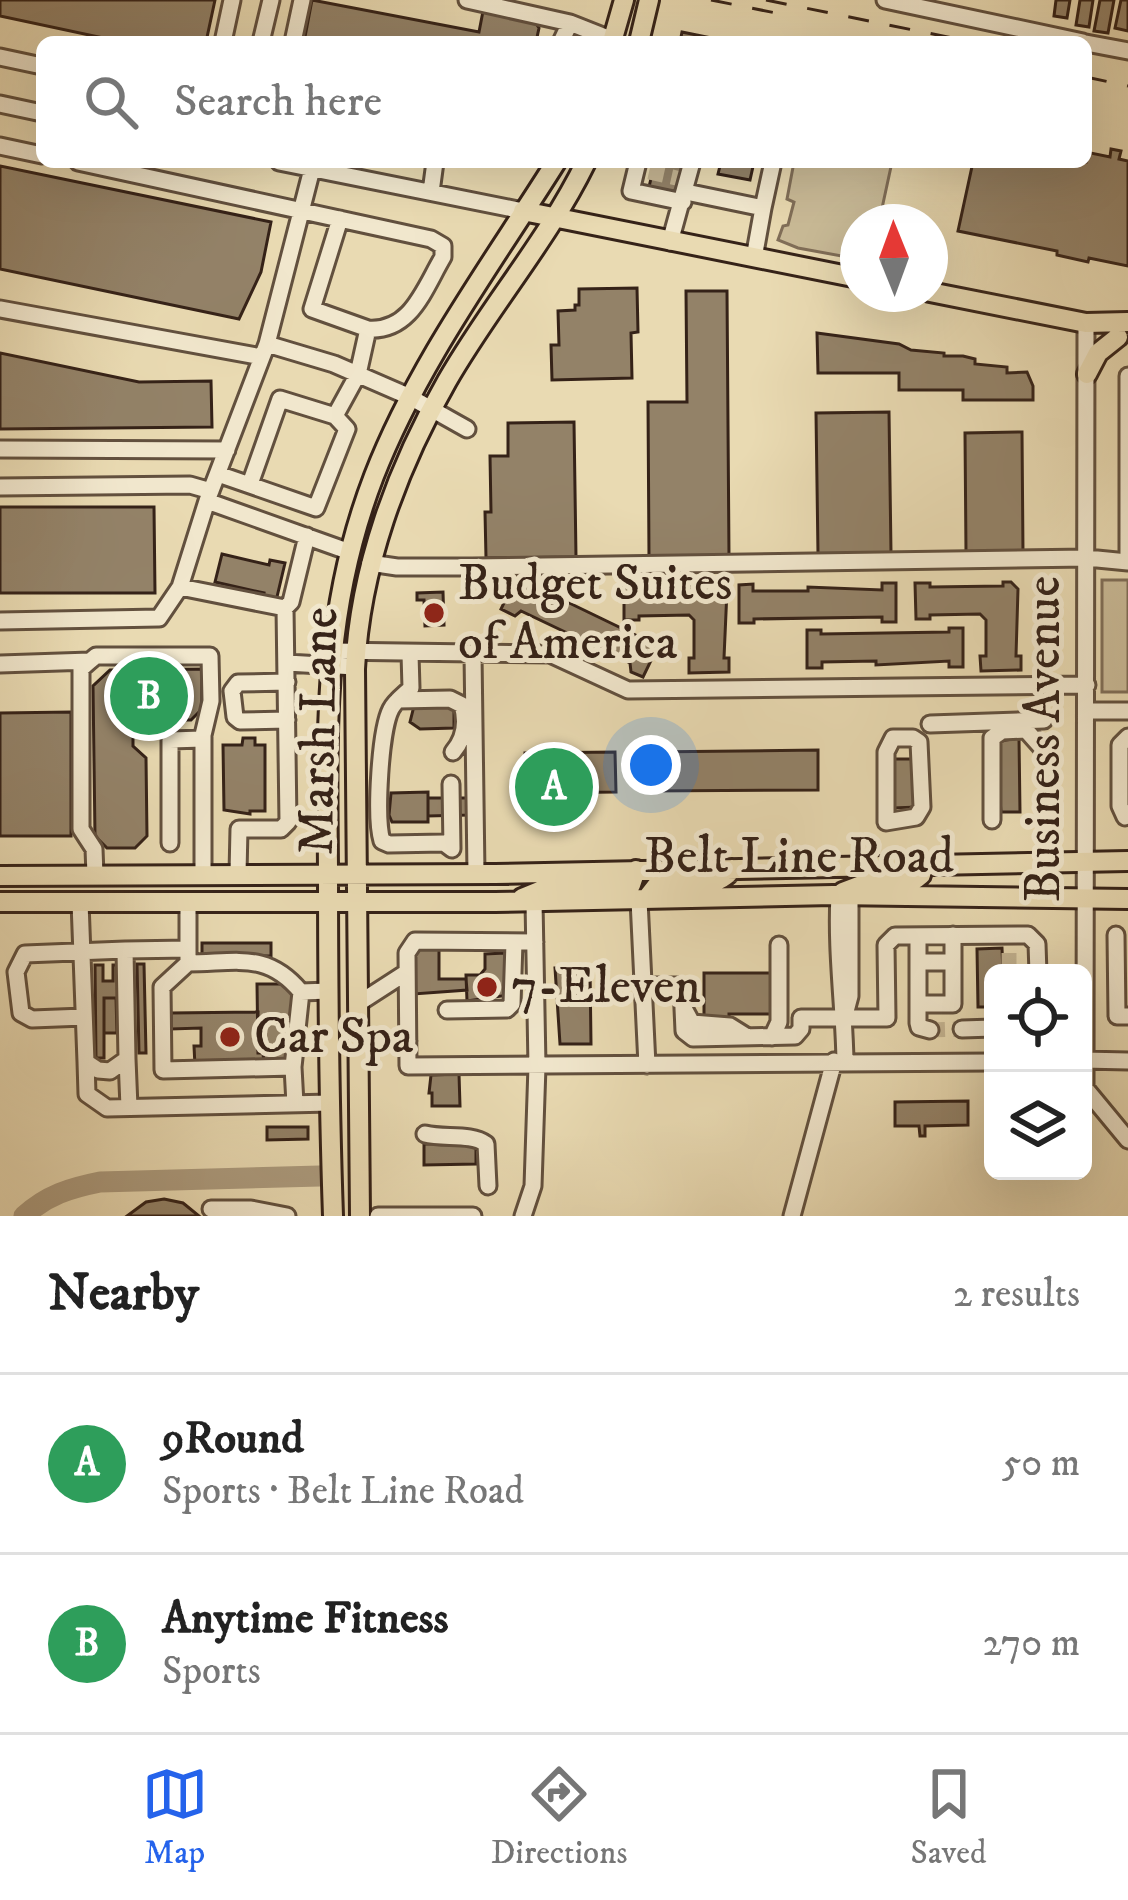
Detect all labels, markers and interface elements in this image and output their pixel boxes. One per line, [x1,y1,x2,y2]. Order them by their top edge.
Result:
search box [36,36,1092,168]
icon: search [78,69,144,135]
text: Search here [174,74,382,130]
north arrow [840,204,948,312]
place label: Budget Suites of America [458,552,732,675]
street label: Business Avenue [1012,576,1076,902]
marker: Budget Suites of America [421,600,447,626]
street label: Marsh Lane [285,606,353,856]
pin: B [110,651,188,741]
your location [621,735,681,795]
pin: A [515,742,593,832]
street label: Belt Line Road [644,825,954,889]
place label: 7-Eleven [511,955,701,1019]
map controls [984,964,1092,1180]
button: locate [984,964,1092,1072]
marker: 7-Eleven [474,974,500,1000]
place label: Car Spa [254,1005,414,1069]
marker: Car Spa [217,1024,243,1050]
button: layers [984,1072,1092,1180]
text: Nearby [48,1262,199,1326]
text: 2 results [953,1270,1080,1319]
text: 9Round [162,1411,304,1467]
text: A [75,1439,99,1488]
text: 50 m [1002,1439,1080,1488]
text: Sports · Belt Line Road [162,1467,524,1516]
text: Anytime Fitness [162,1591,449,1647]
text: B [75,1619,99,1668]
text: 270 m [983,1619,1080,1668]
text: Sports [162,1647,261,1696]
tab: Map [142,1761,208,1874]
tab: Directions [491,1761,627,1874]
tab: Saved [911,1761,986,1874]

